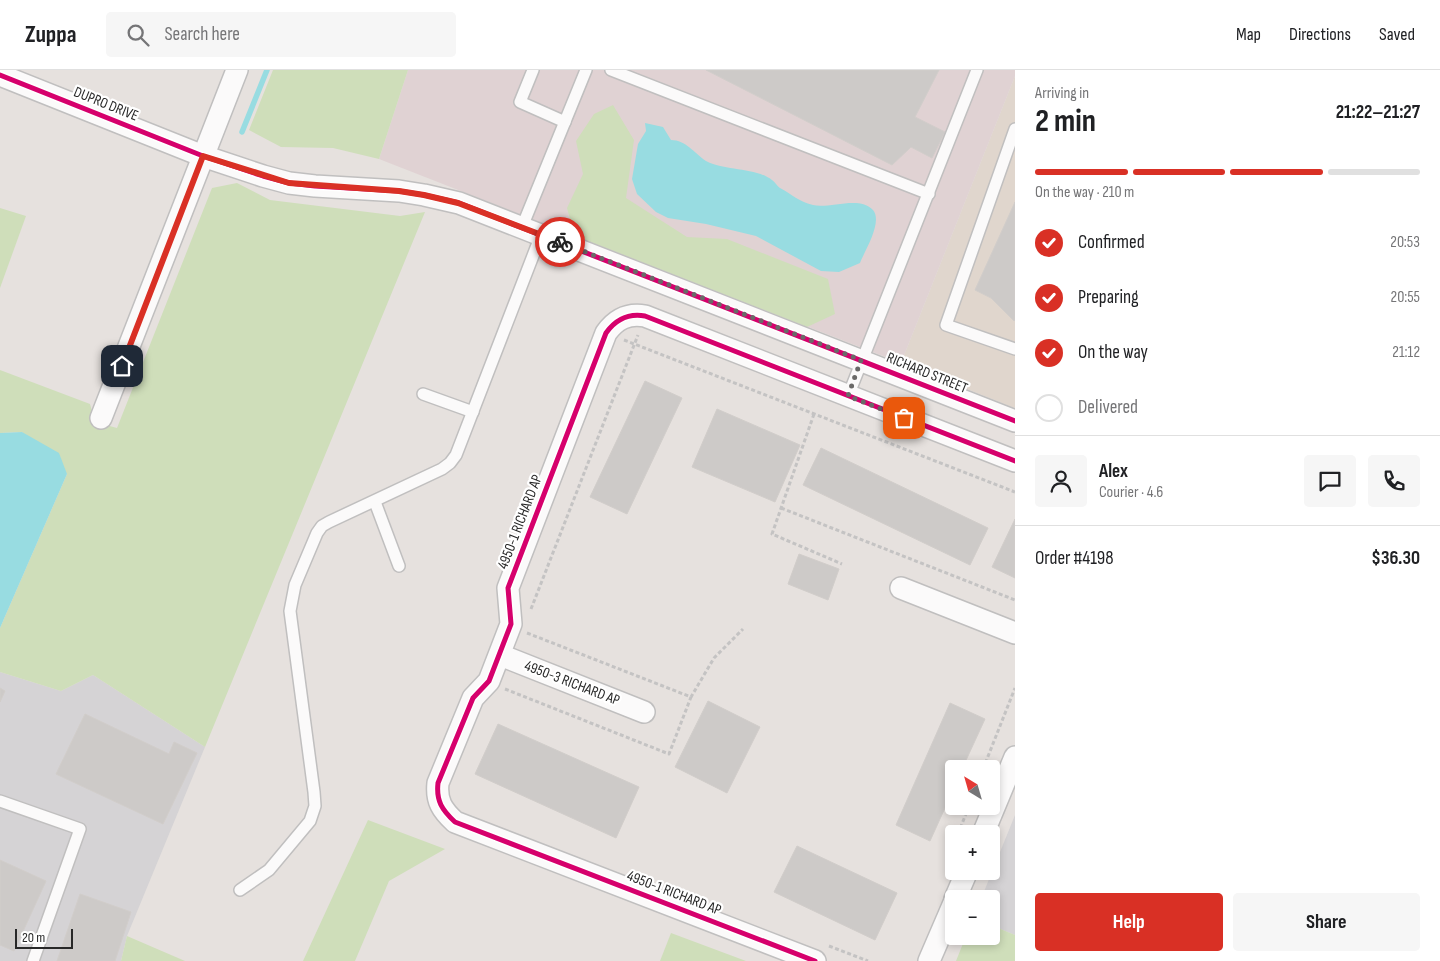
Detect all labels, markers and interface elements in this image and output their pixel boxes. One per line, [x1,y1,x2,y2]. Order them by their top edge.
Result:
search box [106,12,456,57]
text: Zuppa [25,20,76,49]
icon: search [124,21,152,49]
text: Search here [164,23,240,46]
text: Map [1236,24,1261,45]
text: Directions [1289,24,1351,45]
text: Saved [1379,24,1415,45]
street label: DUPRO DRIVE [71,82,141,126]
text: Arriving in [1035,84,1089,103]
text: 21:22–21:27 [1336,101,1420,124]
text: 2 min [1035,102,1096,141]
text: On the way · 210 m [1035,183,1134,202]
courier [535,217,585,267]
icon: bike [546,228,574,256]
icon: check [1035,229,1063,257]
text: Confirmed [1078,231,1145,254]
text: 20:53 [1390,233,1420,252]
icon: check [1035,284,1063,312]
text: Preparing [1078,286,1139,309]
text: 20:55 [1391,288,1420,307]
icon: check [1035,339,1063,367]
text: On the way [1078,341,1148,364]
text: 21:12 [1392,343,1420,362]
pin [101,345,143,387]
street label: RICHARD STREET [884,348,970,398]
icon: home [108,352,136,380]
text: Delivered [1078,396,1138,419]
pin [883,397,925,439]
icon: bag [890,404,918,432]
button: person [1035,455,1087,507]
button: chat [1304,455,1356,507]
button: phone [1368,455,1420,507]
text: Alex [1099,460,1128,483]
street label: 4950-1 RICHARD AP [493,472,547,572]
text: Courier · 4.6 [1099,483,1163,502]
text: Order #4198 [1035,547,1114,570]
text: $36.30 [1371,547,1420,570]
street label: 4950-3 RICHARD AP [522,656,622,710]
north arrow [945,760,1000,815]
map controls [945,760,1000,945]
button: + [945,825,1000,880]
street label: 4950-1 RICHARD AP [624,866,724,920]
button: − [945,890,1000,945]
button: Help [1035,893,1223,951]
button: Share [1233,893,1420,951]
scale bar [15,926,72,949]
text: 20 m [22,929,45,946]

